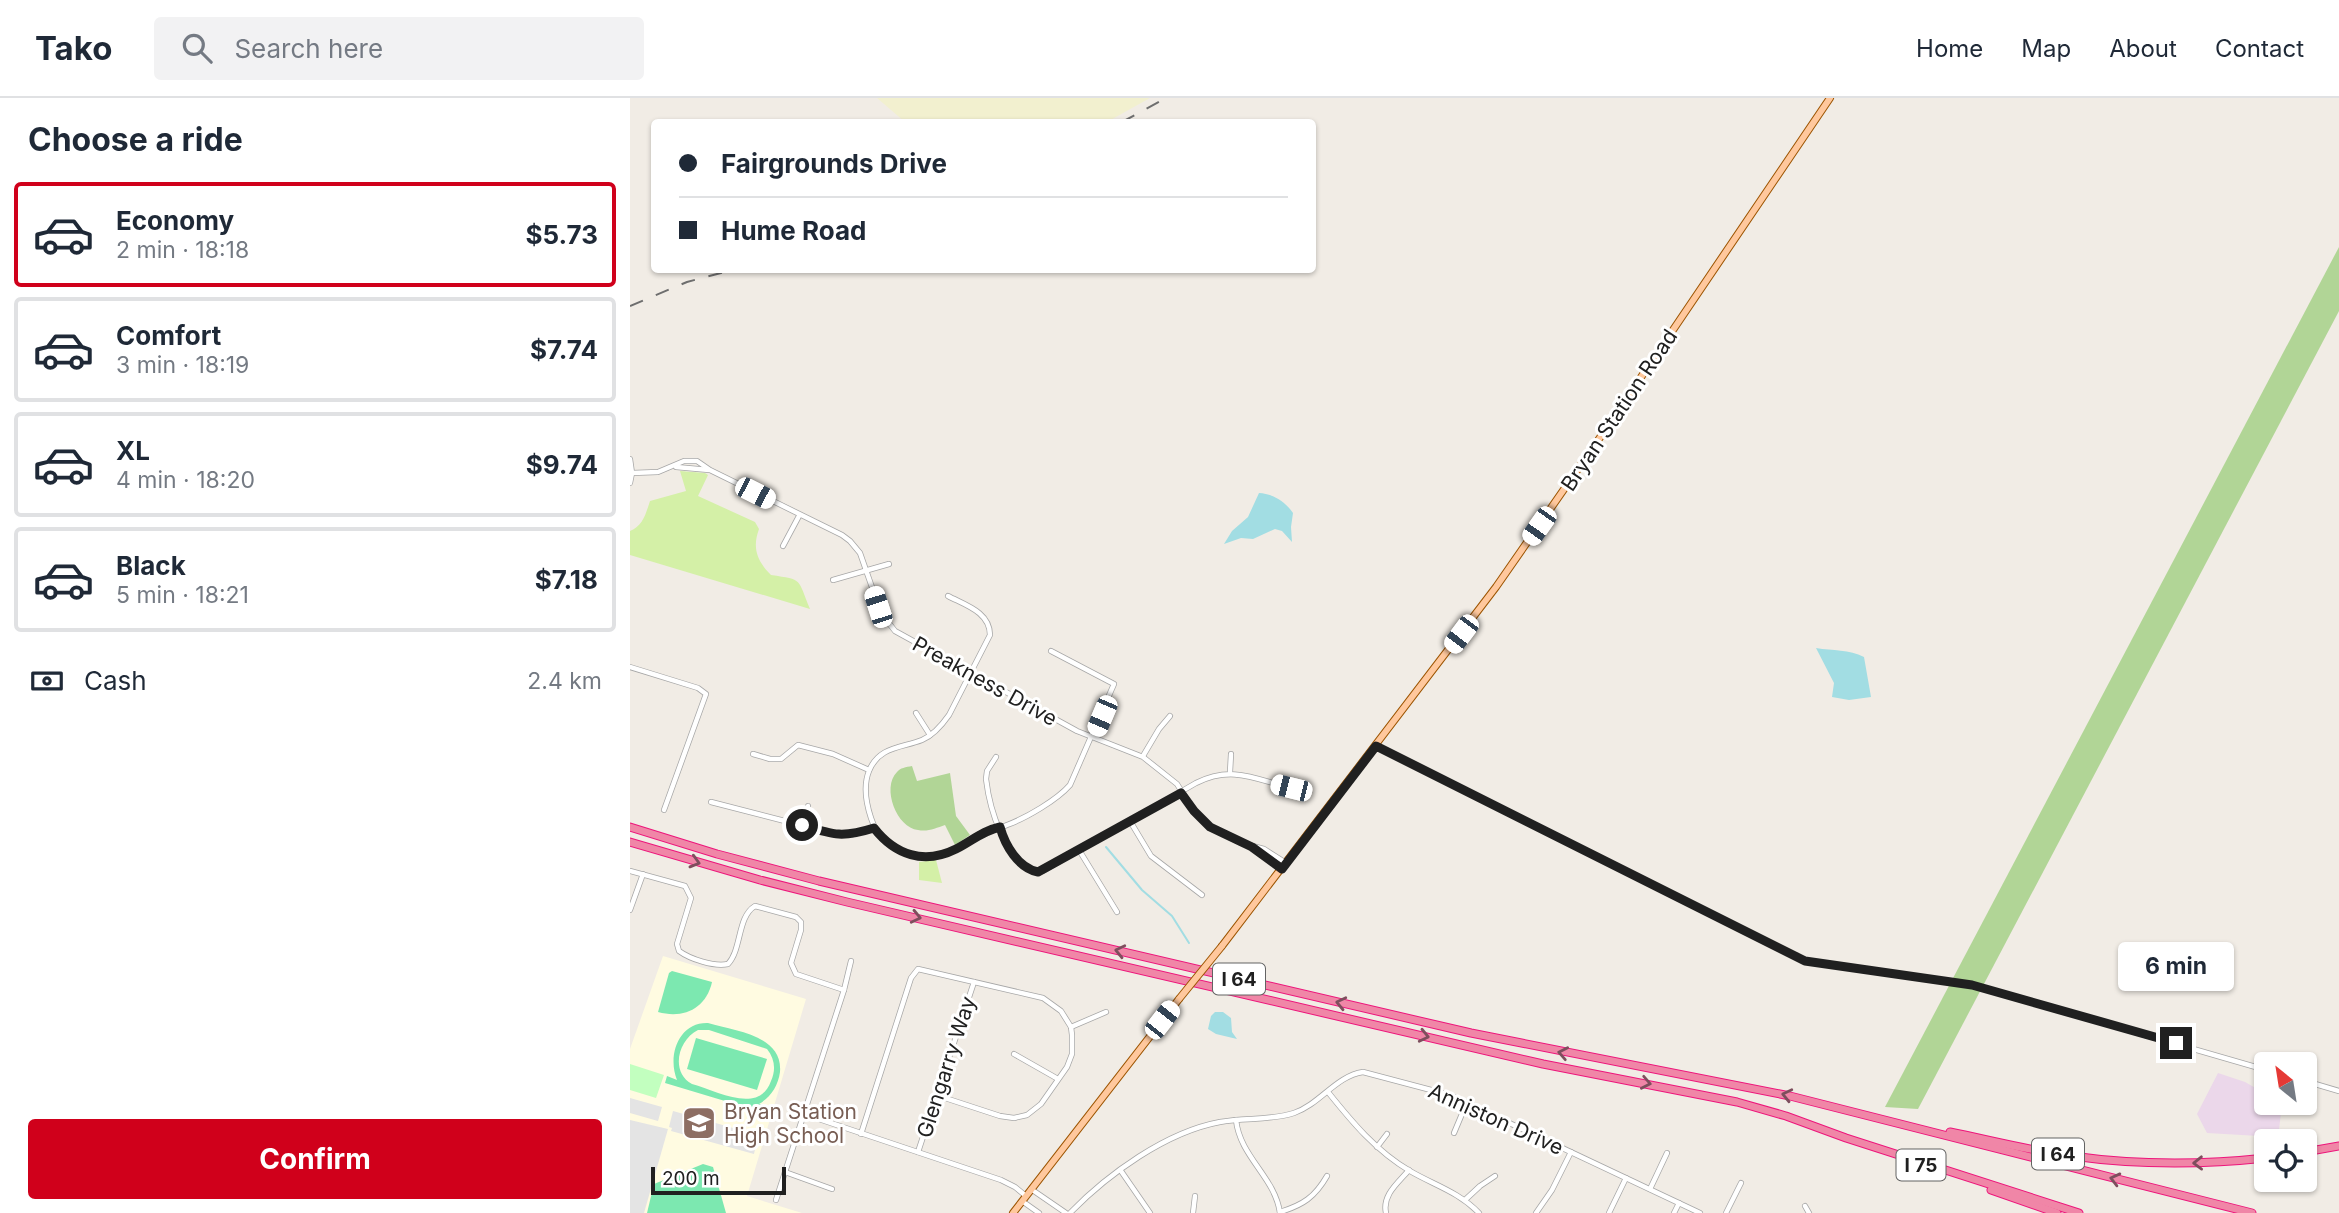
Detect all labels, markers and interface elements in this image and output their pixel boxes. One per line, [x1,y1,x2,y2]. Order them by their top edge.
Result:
search box [154,17,644,80]
text: Tako [35,28,112,68]
icon: search [178,29,216,67]
text: Search here [234,33,383,64]
text: Home [1916,34,1983,63]
text: Map [2021,34,2071,63]
text: About [2109,34,2177,63]
text: Contact [2215,34,2304,63]
text: Choose a ride [28,120,243,159]
text: Fairgrounds Drive [721,148,947,179]
icon: car [32,203,95,266]
text: Economy [116,205,234,236]
text: Hume Road [721,215,866,246]
text: $5.73 [525,219,598,250]
text: 2 min · 18:18 [116,236,249,264]
icon: car [32,318,95,381]
text: Comfort [116,320,221,351]
street label: Bryan Station Road [1556,324,1682,496]
text: $7.74 [530,334,598,365]
text: 3 min · 18:19 [116,351,249,379]
icon: car [32,433,95,496]
text: XL [116,435,150,466]
text: $9.74 [526,449,598,480]
text: 4 min · 18:20 [116,466,255,494]
car [732,474,779,512]
car [1519,503,1560,549]
icon: car [32,548,95,611]
text: Black [116,550,186,581]
text: $7.18 [535,564,598,595]
text: 5 min · 18:21 [116,581,249,609]
car [862,584,895,630]
car [1440,611,1483,657]
street label: Preakness Drive [908,631,1062,731]
icon: cash [28,662,66,700]
text: Cash [84,665,147,696]
text: 2.4 km [527,667,602,695]
car [1085,693,1120,739]
car [1269,773,1314,803]
route start [786,809,818,841]
one-way arrow [689,854,701,869]
one-way arrow [910,909,922,924]
callout: 6 min [2118,942,2234,990]
one-way arrow [1114,944,1126,959]
text: 6 min [2145,952,2207,980]
road number: I 64 [1213,964,1265,995]
street label: Glengarry Way [911,993,981,1141]
one-way arrow [1335,996,1347,1011]
car [1141,997,1184,1043]
route end [2160,1027,2192,1059]
one-way arrow [1418,1028,1430,1042]
one-way arrow [1557,1046,1569,1061]
north arrow [2254,1052,2317,1115]
map controls [2254,1052,2317,1192]
one-way arrow [1640,1075,1652,1090]
street label: Anniston Drive [1425,1078,1567,1160]
one-way arrow [1781,1089,1793,1103]
place label: Bryan Station High School [724,1099,857,1148]
school or university icon: Bryan Station High School [680,1104,718,1142]
button: Confirm [28,1119,602,1199]
button: locate [2254,1129,2317,1192]
road number: I 64 [2032,1138,2084,1170]
road number: I 75 [1896,1149,1946,1180]
one-way arrow [2192,1155,2203,1171]
scale bar [651,1164,786,1196]
text: 200 m [662,1167,720,1190]
one-way arrow [2109,1173,2121,1187]

